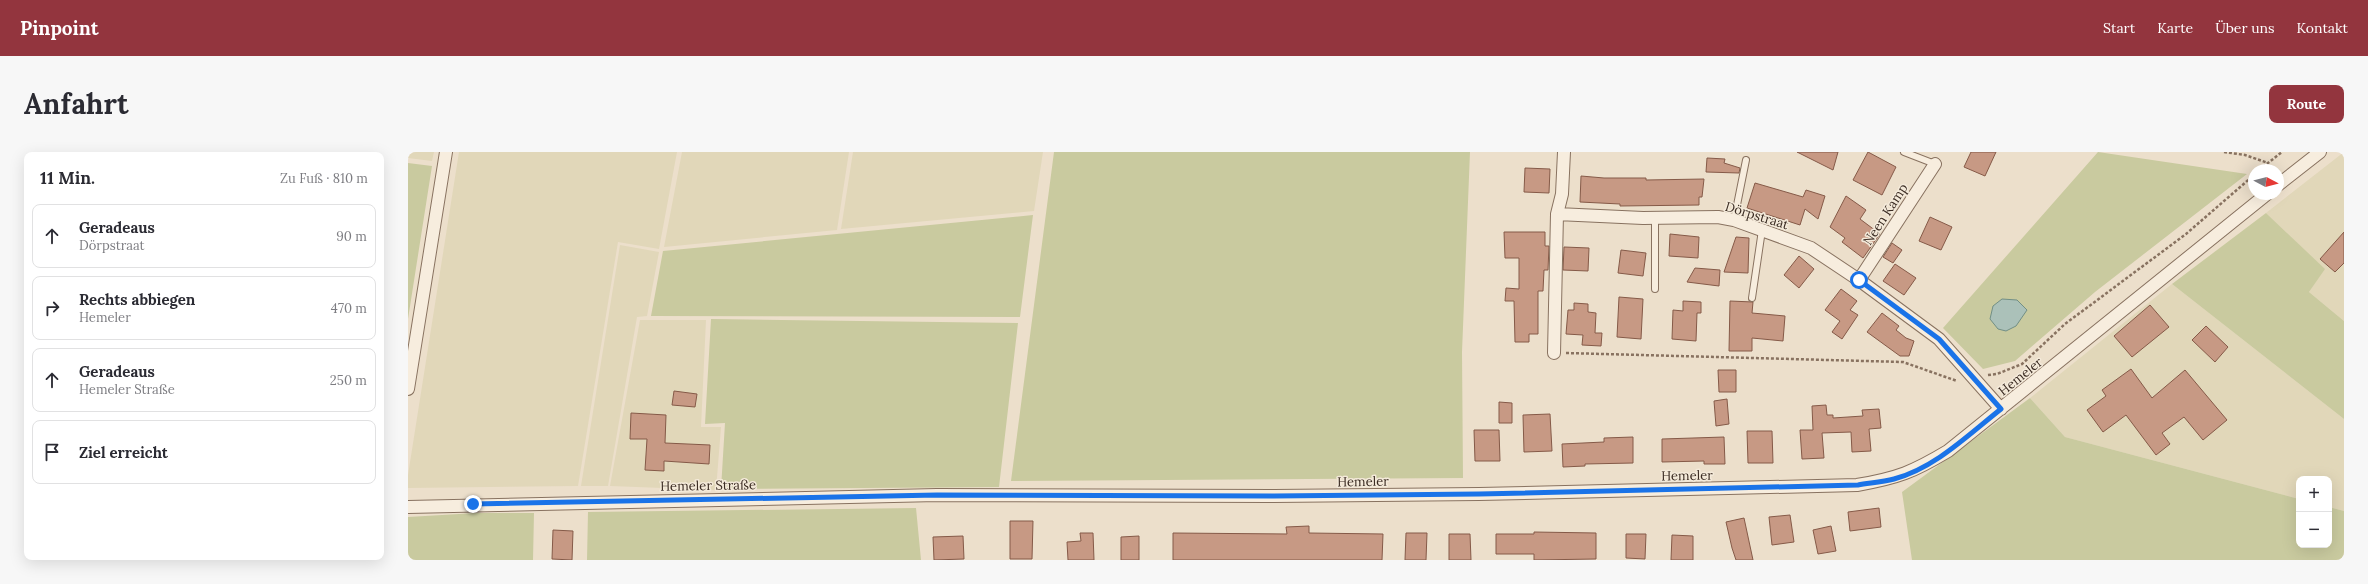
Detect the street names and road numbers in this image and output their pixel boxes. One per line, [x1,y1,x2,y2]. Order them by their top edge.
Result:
street label: Neen Kamp [1859,180,1912,248]
street label: Dörpstraat [1723,198,1791,233]
street label: Hemeler [1995,353,2046,399]
street label: Hemeler [1661,467,1713,484]
street label: Hemeler [1337,473,1389,490]
street label: Hemeler Straße [660,476,756,495]

